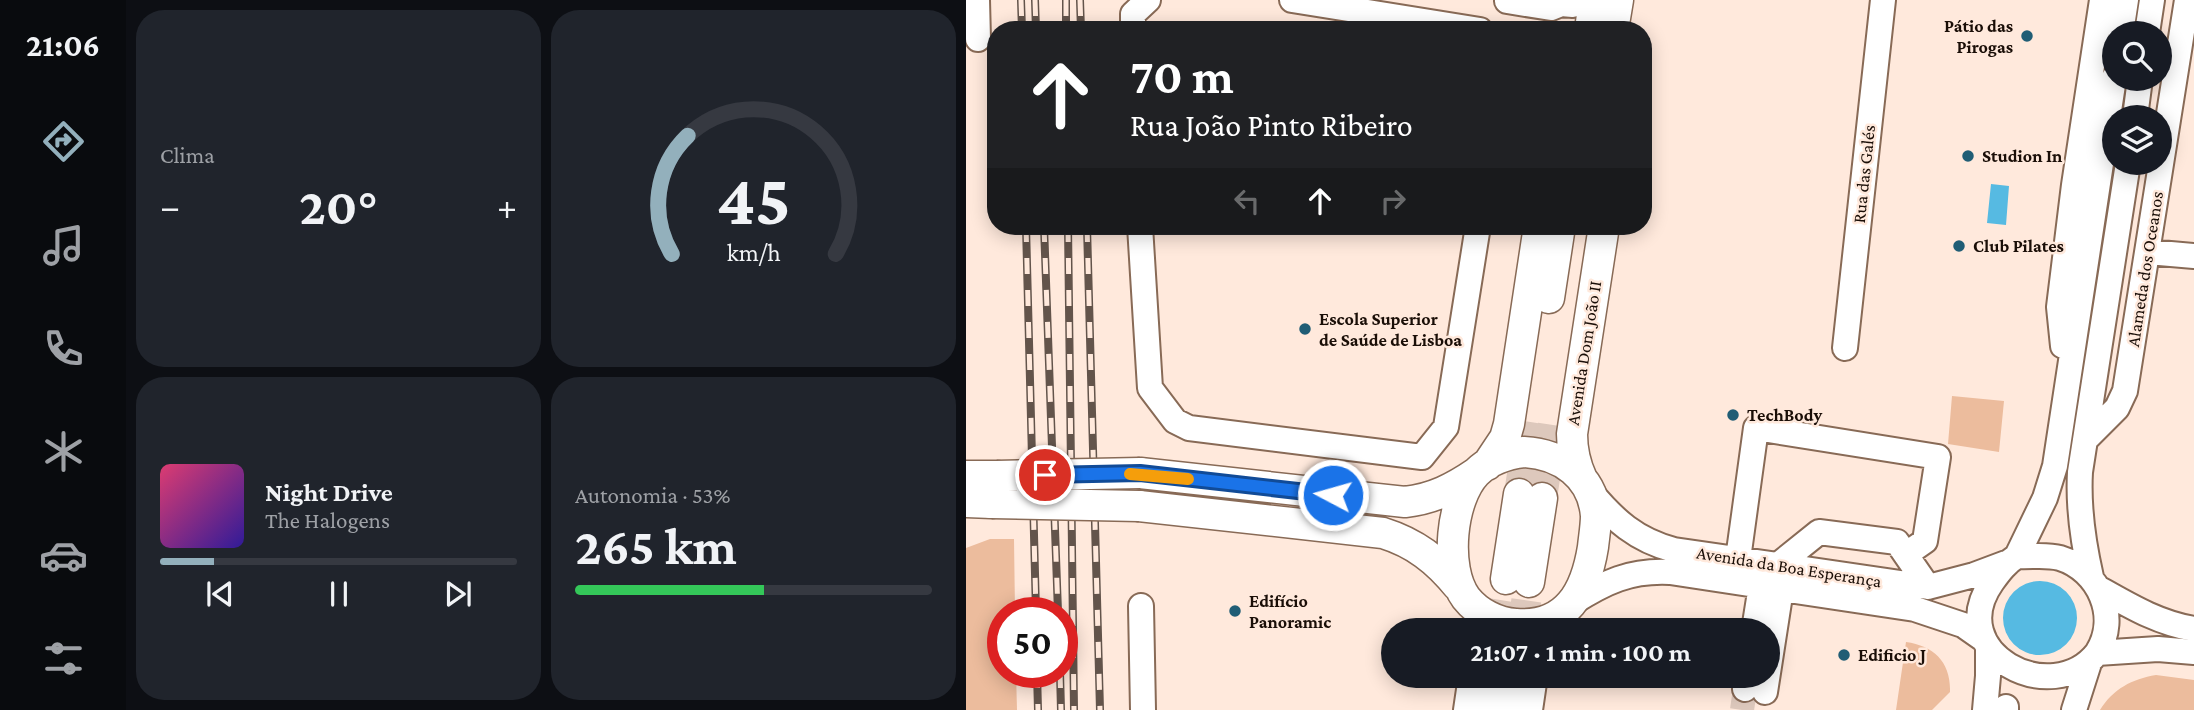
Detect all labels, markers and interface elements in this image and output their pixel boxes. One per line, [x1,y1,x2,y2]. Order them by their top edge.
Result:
place label: Pátio das Pirogas [1944,16,2013,57]
map controls [2102,21,2172,175]
button: search [2102,21,2172,91]
text: 21:06 [26,27,100,63]
marker: Pátio das Pirogas [2019,28,2035,44]
icon: ahead [1015,49,1106,140]
text: 70 m [1130,49,1234,104]
button: layers [2102,105,2172,175]
text: Rua João Pinto Ribeiro [1130,107,1413,143]
icon: directions [39,117,88,166]
street label: Rua das Galés [1849,124,1879,224]
text: Clima [160,142,215,168]
place label: Studion In [1982,146,2063,166]
marker: Studion In [1960,148,1976,164]
text: 45 [716,160,791,241]
text: 20° [299,177,378,235]
icon: left [1228,182,1266,220]
icon: ahead [1301,182,1339,220]
icon: right [1374,182,1412,220]
text: − [160,185,180,227]
text: + [497,185,517,227]
street label: Alameda dos Oceanos [2123,190,2167,348]
icon: music [39,221,88,270]
place label: Club Pilates [1973,236,2064,256]
marker: Club Pilates [1951,238,1967,254]
text: km/h [727,239,780,266]
street label: Avenida Dom João II [1563,279,1605,427]
place label: Escola Superior de Saúde de Lisboa [1319,309,1462,350]
marker: Escola Superior de Saúde de Lisboa [1297,321,1313,337]
icon: phone [39,324,88,373]
place label: TechBody [1747,405,1823,425]
marker: TechBody [1725,407,1741,423]
icon: climate [39,427,88,476]
pin [1015,445,1075,505]
icon: arrive [1026,456,1064,494]
position arrow [1296,458,1370,532]
text: Night Drive [265,478,393,507]
text: Autonomia · 53% [575,482,730,508]
text: The Halogens [265,507,390,533]
text: 265 km [575,517,737,575]
icon: car [39,531,88,580]
street label: Avenida da Boa Esperança [1695,542,1883,592]
icon: previous [201,575,239,613]
icon: pause [320,575,358,613]
icon: next [439,575,477,613]
place label: Edifício Panoramic [1249,591,1331,632]
speed limit sign: 50 [987,597,1078,688]
marker: Edifício Panoramic [1227,603,1243,619]
icon: filters [39,634,88,683]
text: 21:07 · 1 min · 100 m [1470,638,1691,667]
place label: Edificio J [1858,645,1926,665]
marker: Edificio J [1836,647,1852,663]

